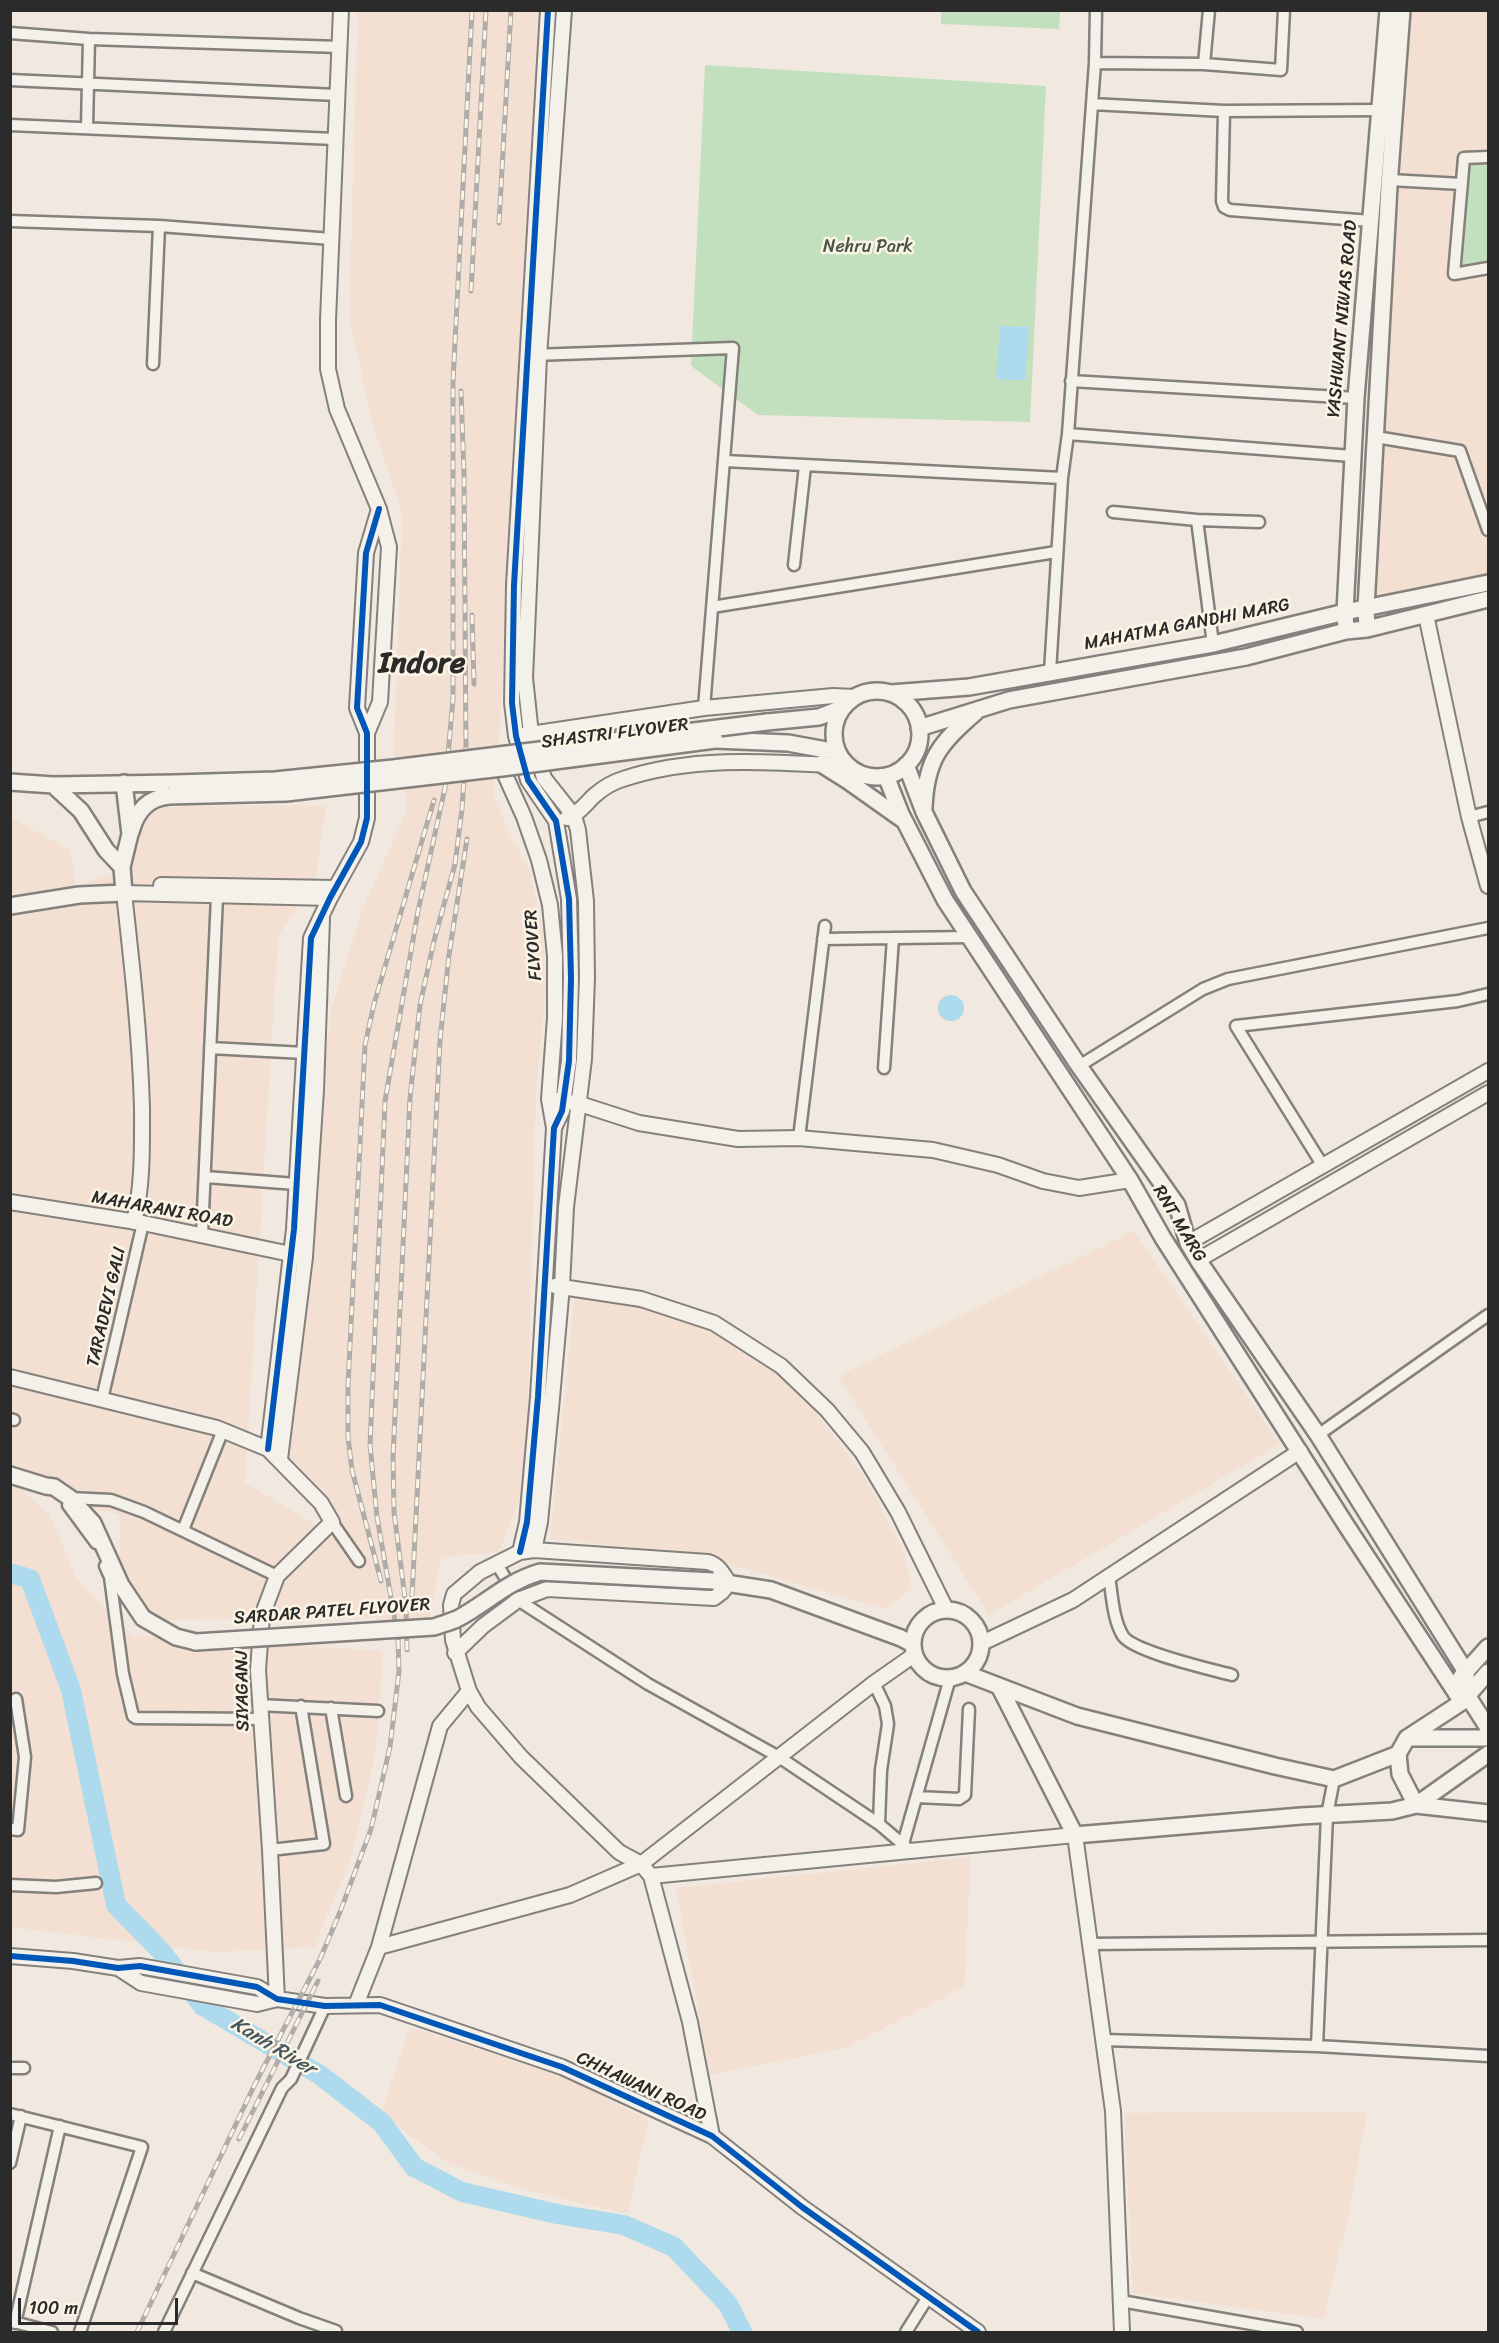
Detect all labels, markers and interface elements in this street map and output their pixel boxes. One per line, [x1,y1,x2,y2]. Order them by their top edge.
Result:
street label: YASHWANT NIWAS ROAD [1324,219,1362,419]
park label: Nehru Park [823,236,913,258]
street label: MAHATMA GANDHI MARG [1082,594,1292,656]
district label: Indore [379,646,465,682]
street label: SHASTRI FLYOVER [540,714,690,754]
street label: FLYOVER [521,909,547,981]
street label: RNT MARG [1148,1182,1210,1266]
street label: MAHARANI ROAD [90,1187,234,1233]
street label: TARADEVI GALI [83,1245,131,1369]
street label: SARDAR PATEL FLYOVER [233,1594,431,1630]
street label: SIYAGANJ [231,1650,255,1732]
water label: Kanh River [226,2012,320,2082]
street label: CHHAWANI ROAD [573,2048,709,2126]
scale bar [21,2286,182,2324]
text: 100 m [29,2292,78,2324]

